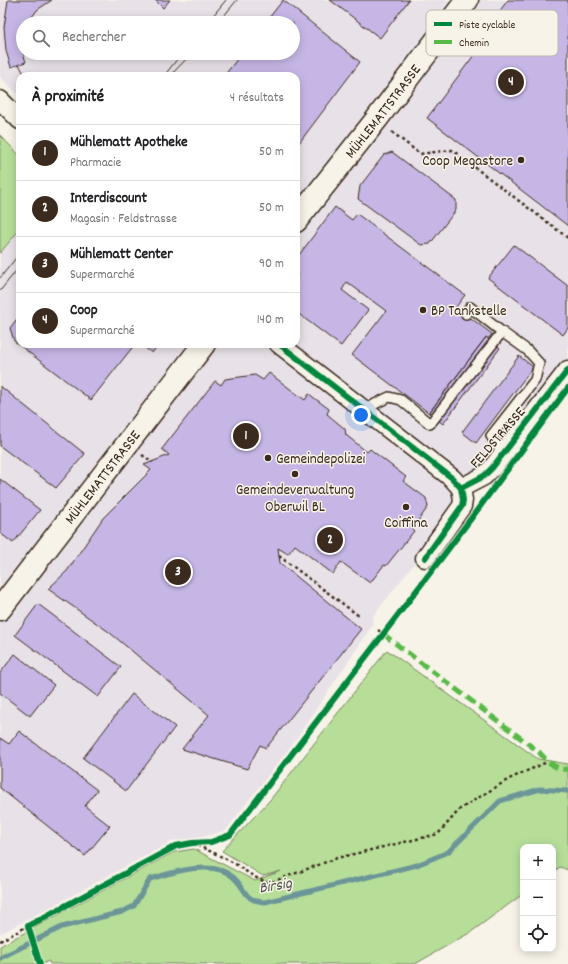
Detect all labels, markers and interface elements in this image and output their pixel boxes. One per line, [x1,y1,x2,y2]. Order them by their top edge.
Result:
legend [426,10,558,56]
search box [16,16,300,60]
text: Piste cyclable [459,18,516,34]
icon: search [30,27,52,49]
text: Rechercher [62,27,126,49]
text: Chemin [459,36,489,52]
street label: MÜHLEMATTSTRASSE [341,60,427,164]
pin: 4 [498,67,524,97]
text: À proximité [32,86,104,110]
text: 4 résultats [230,89,284,108]
text: Mühlematt Apotheke [70,132,188,154]
text: 1 [44,143,46,162]
text: 50 m [259,143,284,162]
place label: Coop Megastore [422,151,513,173]
text: Pharmacie [70,154,121,173]
marker: Coop Megastore [516,155,526,165]
text: Interdiscount [70,188,147,210]
text: 2 [42,199,48,218]
text: 50 m [259,199,284,218]
text: Magasin · Feldstrasse [70,210,177,229]
text: Mühlematt Center [70,244,173,266]
text: 3 [42,255,48,274]
text: 90 m [259,255,284,274]
text: Supermarché [70,266,135,285]
text: Coop [70,300,98,322]
place label: BP Tankstelle [431,301,507,323]
marker: BP Tankstelle [418,305,428,315]
text: 4 [42,311,48,330]
text: 140 m [257,311,284,330]
text: Supermarché [70,322,135,341]
street label: FELDSTRASSE [465,402,532,474]
your location [351,405,371,425]
pin: 1 [233,421,259,451]
street label: MÜHLEMATTSTRASSE [60,426,147,530]
place label: Gemeindepolizei [276,449,366,471]
marker: Gemeindepolizei [263,453,273,463]
marker: Gemeindeverwaltung Oberwil BL [290,469,300,479]
place label: Gemeindeverwaltung Oberwil BL [236,480,354,519]
marker: Coiffina [401,502,411,512]
place label: Coiffina [384,513,429,535]
pin: 2 [317,525,343,555]
pin: 3 [165,557,191,587]
map controls [520,844,556,952]
button: + [520,844,556,880]
water label: Birsig [257,872,295,901]
button: − [520,880,556,916]
button: locate [520,916,556,952]

